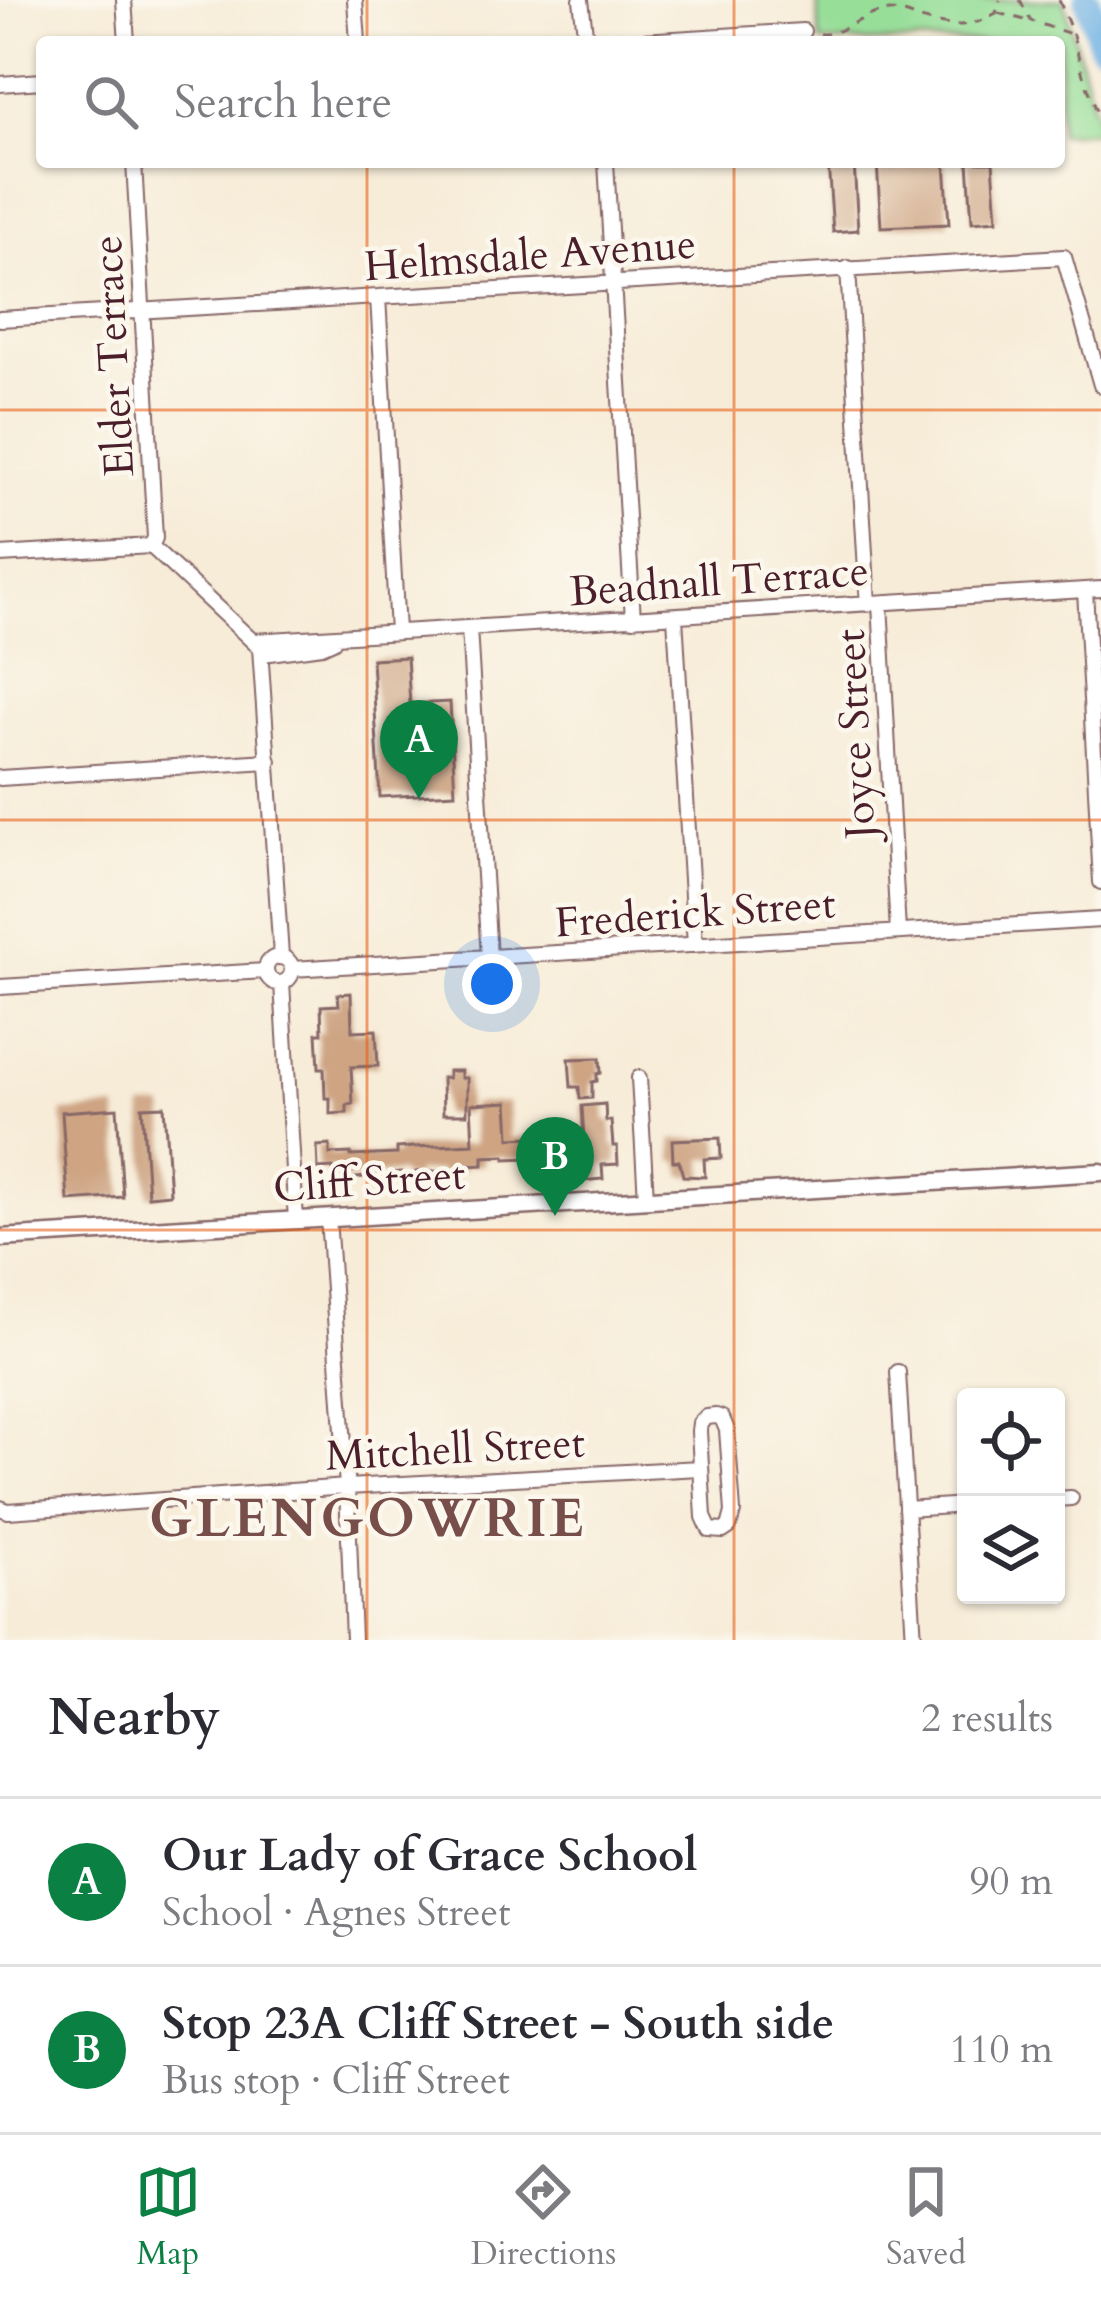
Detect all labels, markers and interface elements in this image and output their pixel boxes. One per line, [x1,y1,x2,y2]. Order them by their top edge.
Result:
search box [36,36,1065,168]
icon: search [78,69,144,135]
text: Search here [174,72,392,133]
street label: Helmsdale Avenue [362,215,698,296]
street label: Elder Terrace [79,234,148,478]
street label: Beadnall Terrace [568,543,871,620]
street label: Joyce Street [822,628,890,846]
pin: A [380,700,458,799]
street label: Frederick Street [553,875,837,952]
your location [462,954,522,1014]
pin: B [516,1117,594,1216]
street label: Cliff Street [271,1146,467,1217]
map controls [957,1388,1065,1604]
button: locate [957,1388,1065,1496]
street label: Mitchell Street [324,1414,586,1485]
district label: GLENGOWRIE [149,1483,587,1556]
button: layers [957,1496,1065,1604]
text: Nearby [48,1683,220,1753]
text: 2 results [921,1692,1053,1745]
text: Our Lady of Grace School [162,1825,697,1886]
text: A [72,1855,102,1908]
text: 90 m [970,1855,1053,1908]
text: School · Agnes Street [162,1886,511,1939]
text: Stop 23A Cliff Street - South side [162,1993,834,2054]
text: B [73,2023,101,2076]
text: 110 m [950,2023,1053,2076]
text: Bus stop · Cliff Street [162,2054,510,2107]
tab: Map [135,2159,201,2276]
tab: Directions [471,2159,616,2276]
tab: Saved [886,2159,966,2276]

